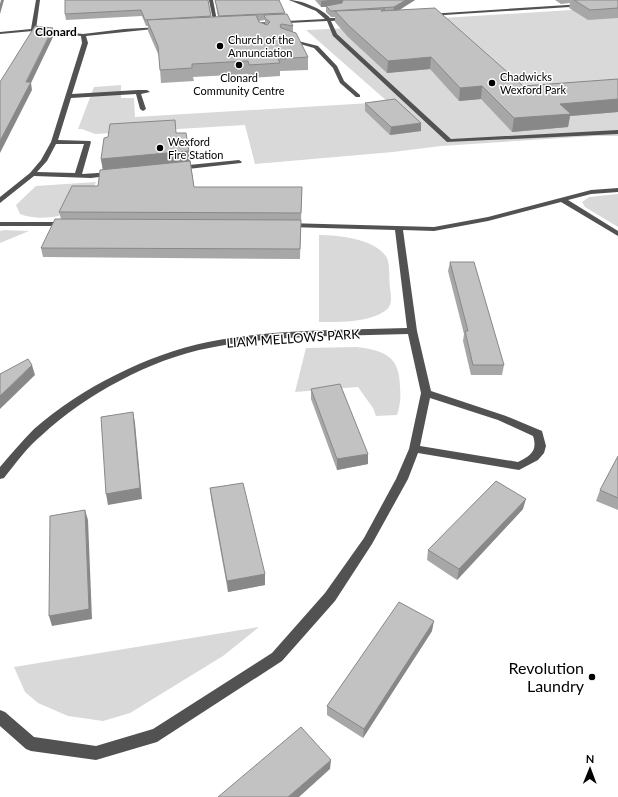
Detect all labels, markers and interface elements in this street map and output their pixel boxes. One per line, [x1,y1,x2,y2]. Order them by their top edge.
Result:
district label: Clonard [35,24,77,39]
place label: Church of the Annunciation [228,33,294,59]
marker: Church of the Annunciation [215,41,225,51]
marker: Clonard Community Centre [234,60,244,70]
place label: Chadwicks Wexford Park [500,70,567,96]
place label: Clonard Community Centre [193,71,285,97]
marker: Chadwicks Wexford Park [487,78,497,88]
place label: Wexford Fire Station [168,135,223,161]
marker: Wexford Fire Station [155,143,165,153]
street label: LIAM MELLOWS PARK [226,325,361,351]
place label: Revolution Laundry [509,658,585,695]
marker: Revolution Laundry [587,672,597,682]
north arrow [570,749,610,789]
text: N [586,752,595,765]

